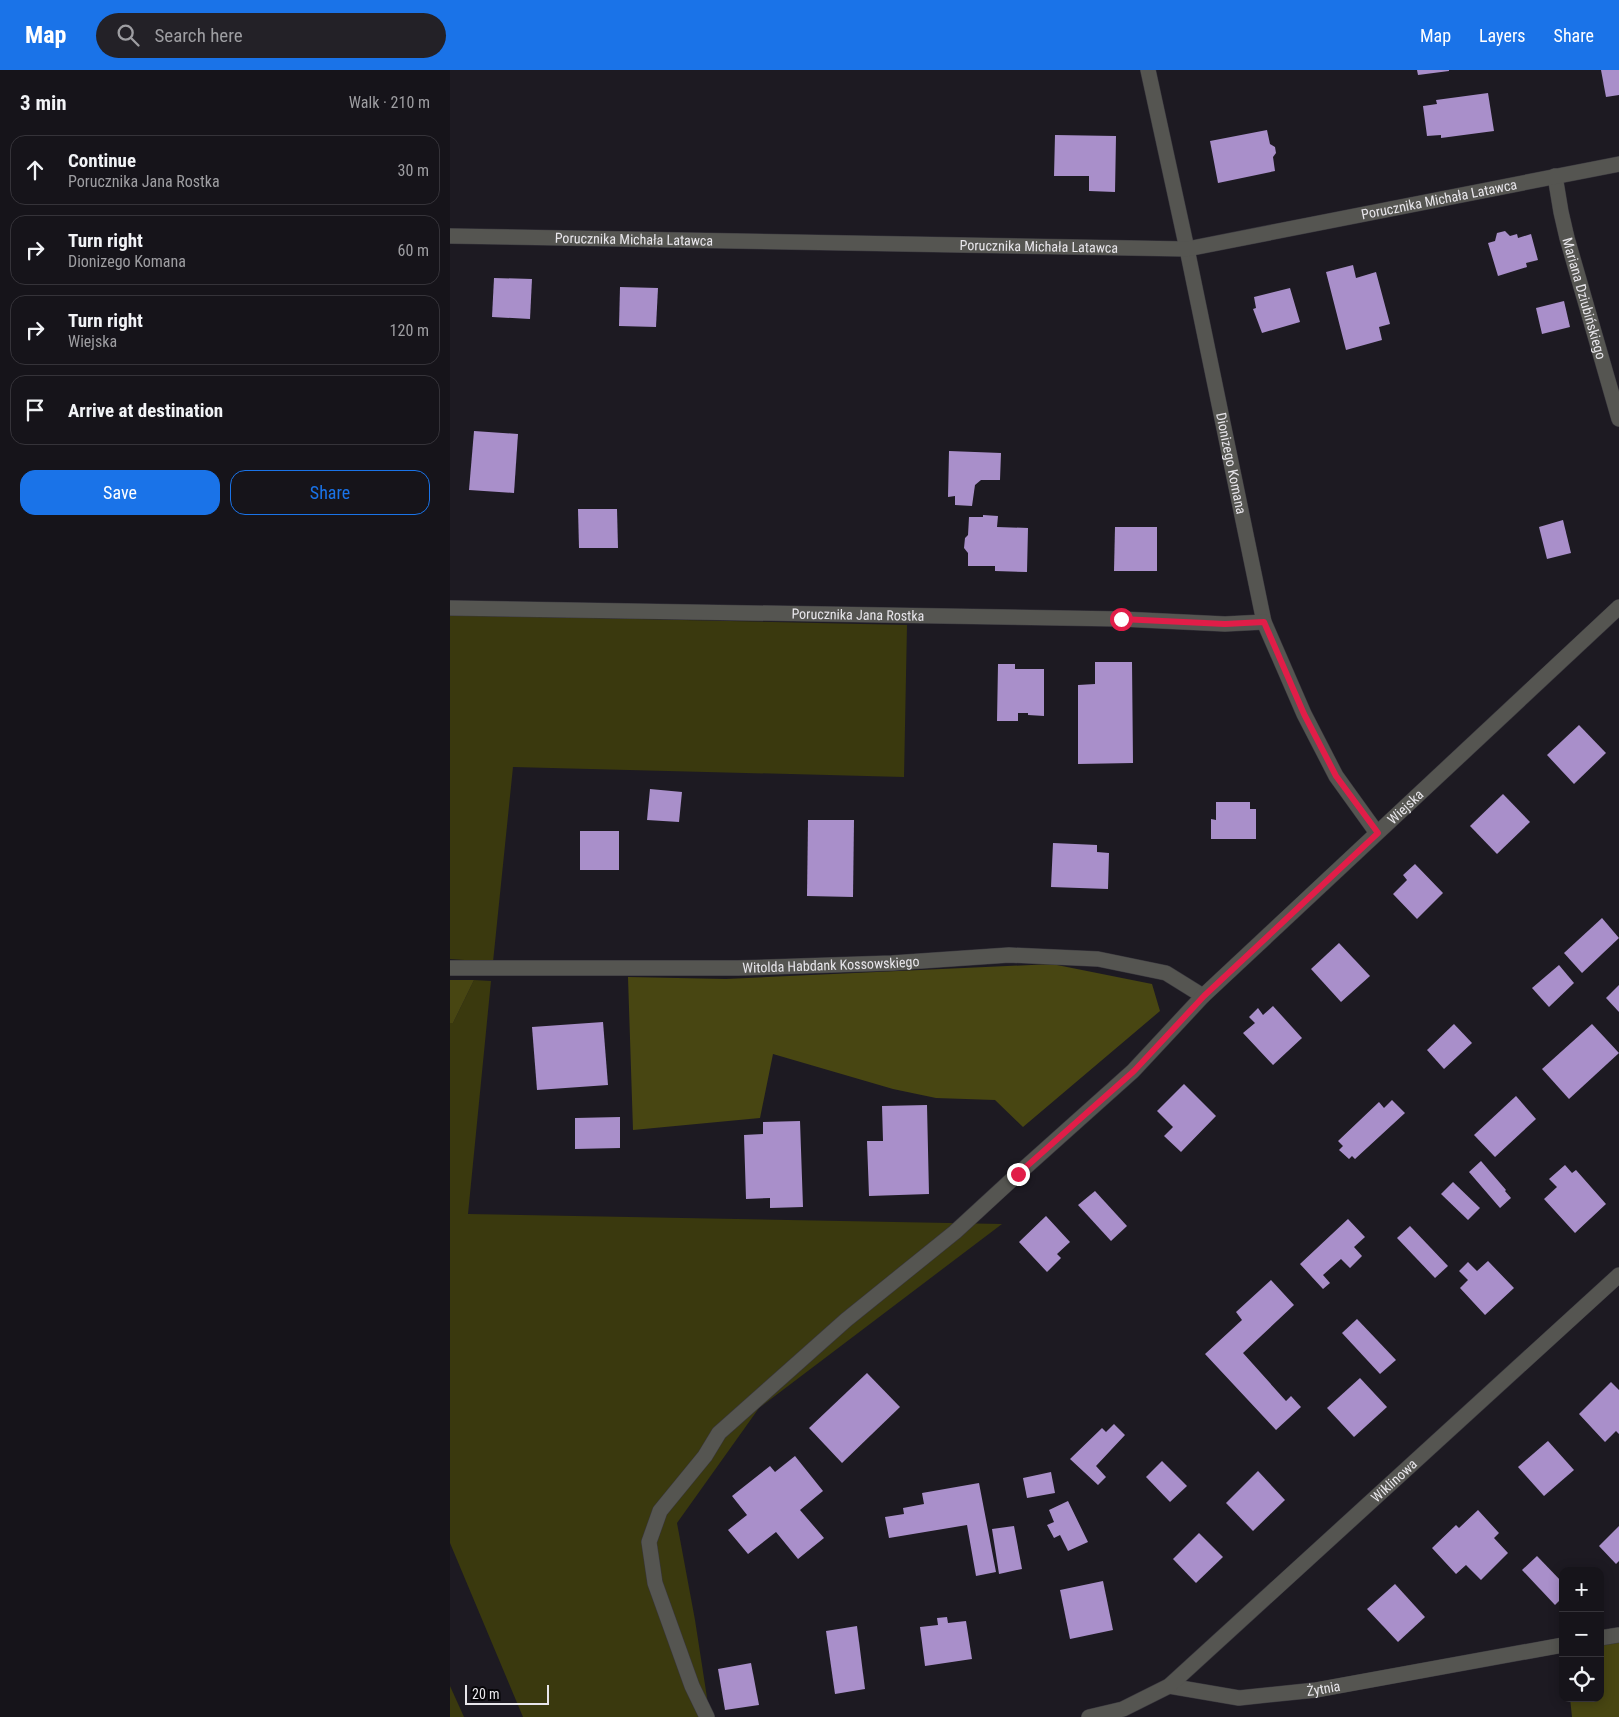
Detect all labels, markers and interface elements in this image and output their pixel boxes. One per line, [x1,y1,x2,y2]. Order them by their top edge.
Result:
search box [96,13,446,58]
text: Map [25,21,66,49]
icon: search [114,21,142,49]
text: Search here [154,24,243,47]
text: Map [1420,25,1451,46]
text: Layers [1479,25,1526,46]
text: Share [1554,25,1594,46]
text: 3 min [20,91,67,115]
text: Walk · 210 m [349,93,430,112]
text: Continue [68,149,136,172]
icon: ahead [21,156,49,184]
text: 30 m [397,161,429,180]
text: Porucznika Jana Rostka [68,172,220,191]
street label: Porucznika Michała Latawca [1360,176,1518,223]
text: Turn right [68,229,143,252]
street label: Porucznika Michała Latawca [555,230,713,249]
icon: right [21,236,49,264]
street label: Mariana Dziubińskiego [1559,236,1609,361]
street label: Porucznika Michała Latawca [960,237,1118,256]
text: 60 m [397,241,429,260]
text: Dionizego Komana [68,252,186,271]
text: Turn right [68,309,143,332]
icon: right [21,316,49,344]
text: 120 m [390,321,429,340]
text: Wiejska [68,332,117,351]
icon: arrive [21,396,49,424]
text: Arrive at destination [68,399,223,422]
street label: Dionizego Komana [1213,411,1250,515]
button: Save [20,470,220,515]
button: Share [230,470,430,515]
street label: Porucznika Jana Rostka [791,606,925,624]
route start [1110,608,1133,631]
street label: Wiejska [1384,786,1427,827]
street label: Witolda Habdank Kossowskiego [742,953,920,976]
route end [1007,1163,1030,1186]
street label: Wiklinowa [1368,1456,1420,1505]
map controls [1559,1567,1604,1702]
button: + [1559,1567,1604,1612]
button: − [1559,1612,1604,1657]
button: locate [1559,1657,1604,1702]
street label: Żytnia [1306,1678,1342,1699]
scale bar [465,1682,549,1705]
text: 20 m [472,1686,500,1702]

